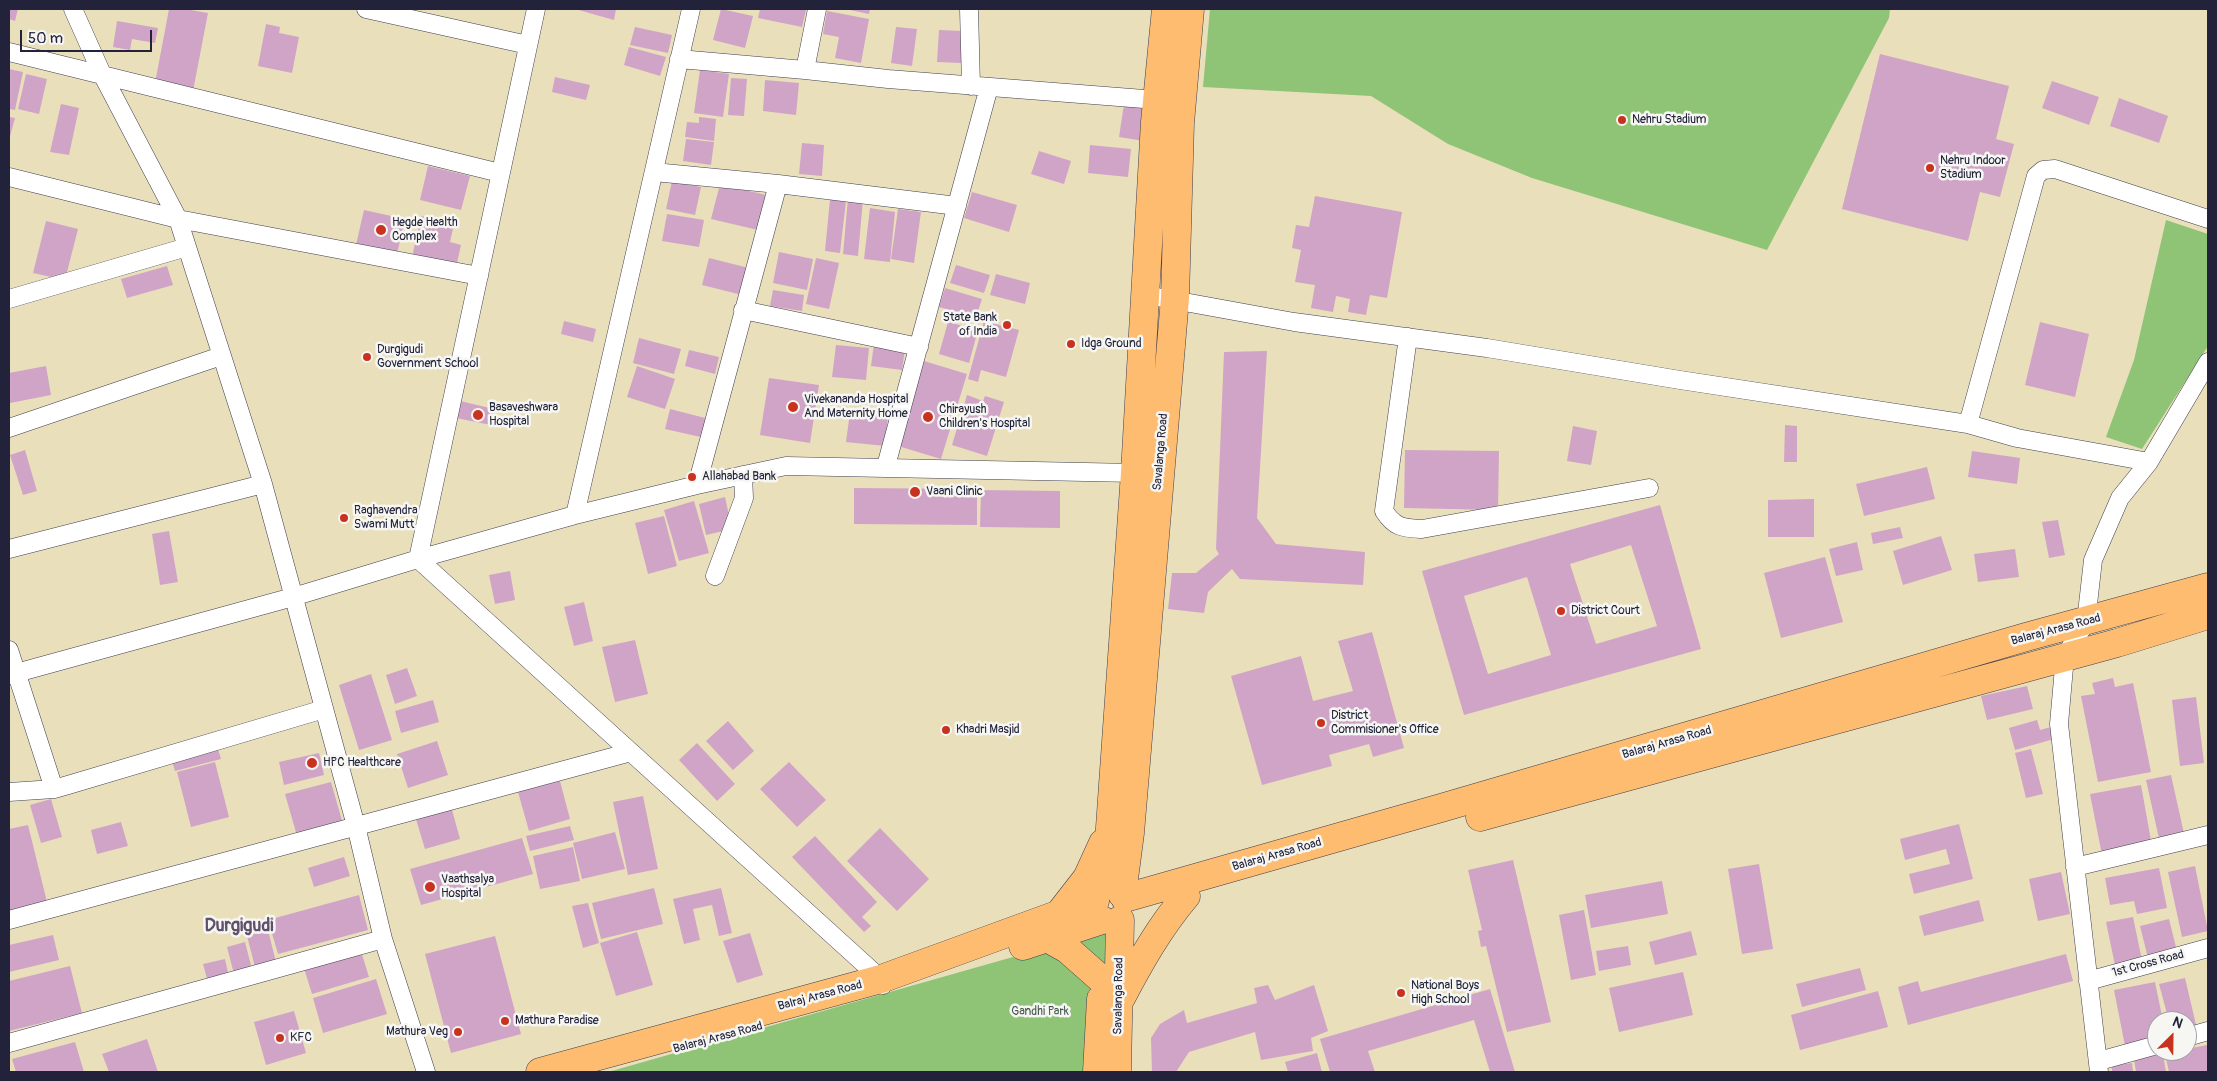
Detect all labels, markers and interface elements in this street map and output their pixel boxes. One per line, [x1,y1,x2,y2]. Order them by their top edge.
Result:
scale bar [22,20,155,52]
text: 50 m [28,29,63,48]
place label: Nehru Stadium [1632,113,1706,127]
marker: Nehru Stadium [1616,114,1628,126]
place label: Nehru Indoor Stadium [1940,154,2006,182]
marker: Nehru Indoor Stadium [1924,162,1936,174]
place label: Hegde Health Complex [392,216,458,244]
marker: Hegde Health Complex [374,223,388,237]
place label: State Bank of India [943,311,997,339]
marker: State Bank of India [1001,319,1013,331]
place label: Idga Ground [1081,337,1142,351]
marker: Idga Ground [1065,338,1077,350]
place label: Durgigudi Government School [377,343,479,371]
marker: Durgigudi Government School [361,351,373,363]
place label: Vivekananda Hospital And Maternity Home [804,393,909,421]
marker: Vivekananda Hospital And Maternity Home [786,400,800,414]
place label: Basaveshwara Hospital [489,401,558,429]
place label: Chirayush Children's Hospital [939,403,1030,431]
marker: Basaveshwara Hospital [471,408,485,422]
marker: Chirayush Children's Hospital [921,410,935,424]
street label: Savalanga Road [1150,413,1172,491]
place label: Allahabad Bank [702,470,776,484]
marker: Allahabad Bank [686,471,698,483]
marker: Vaani Clinic [908,485,922,499]
place label: Vaani Clinic [926,485,983,499]
place label: Raghavendra Swami Mutt [354,504,418,532]
marker: Raghavendra Swami Mutt [338,512,350,524]
place label: District Court [1571,604,1640,618]
marker: District Court [1555,605,1567,617]
street label: Balaraj Arasa Road [2010,611,2102,649]
place label: District Commisioner's Office [1331,709,1439,737]
marker: District Commisioner's Office [1315,717,1327,729]
place label: Khadri Masjid [956,723,1020,737]
street label: Balaraj Arasa Road [1621,723,1713,763]
marker: Khadri Masjid [940,724,952,736]
marker: HPC Healthcare [305,756,319,770]
place label: HPC Healthcare [323,756,401,770]
street label: Balaraj Arasa Road [1231,835,1323,875]
place label: Vaathsalya Hospital [441,873,494,901]
marker: Vaathsalya Hospital [423,880,437,894]
district label: Durgigudi [205,915,273,937]
street label: 1st Cross Road [2111,948,2185,980]
street label: Savalanga Road [1111,957,1127,1035]
street label: Balraj Arasa Road [776,978,864,1014]
place label: National Boys High School [1411,979,1479,1007]
marker: National Boys High School [1395,987,1407,999]
park label: Gandhi Park [1011,1005,1069,1019]
north arrow [2147,1011,2197,1061]
text: N [2170,1013,2185,1032]
place label: Mathura Paradise [515,1014,599,1028]
marker: Mathura Paradise [499,1015,511,1027]
street label: Balaraj Arasa Road [672,1019,764,1057]
place label: Mathura Veg [386,1025,448,1039]
marker: Mathura Veg [452,1026,464,1038]
place label: KFC [290,1031,312,1045]
marker: KFC [274,1032,286,1044]

